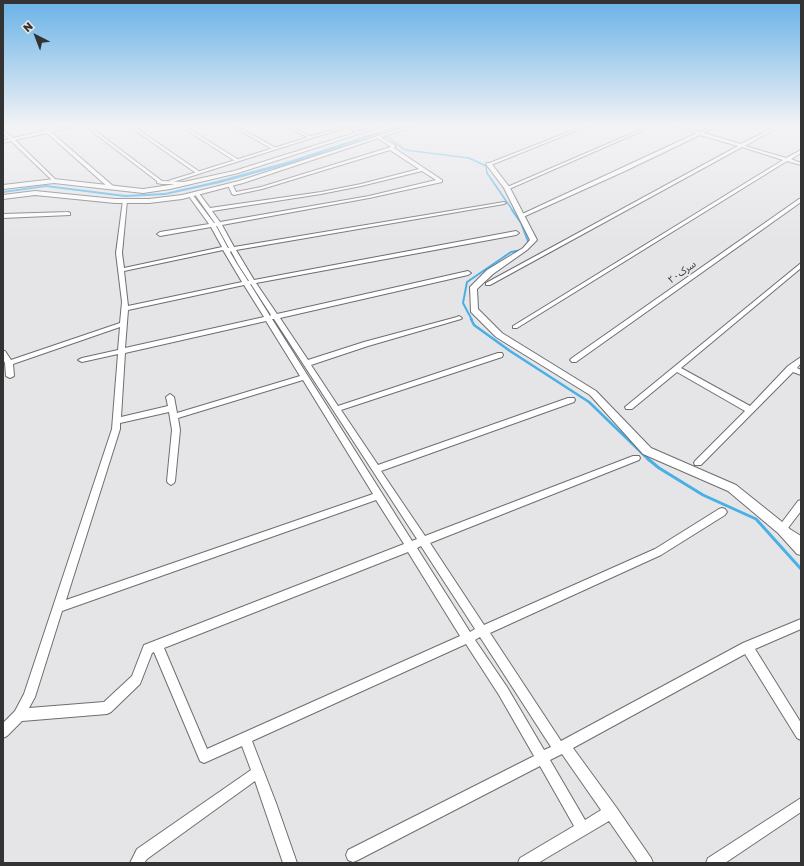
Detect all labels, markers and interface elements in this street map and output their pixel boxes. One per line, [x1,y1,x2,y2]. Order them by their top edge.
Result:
north arrow [16,16,56,56]
text: N [20,19,35,34]
street label: سرک۲۰ [666,258,698,286]

